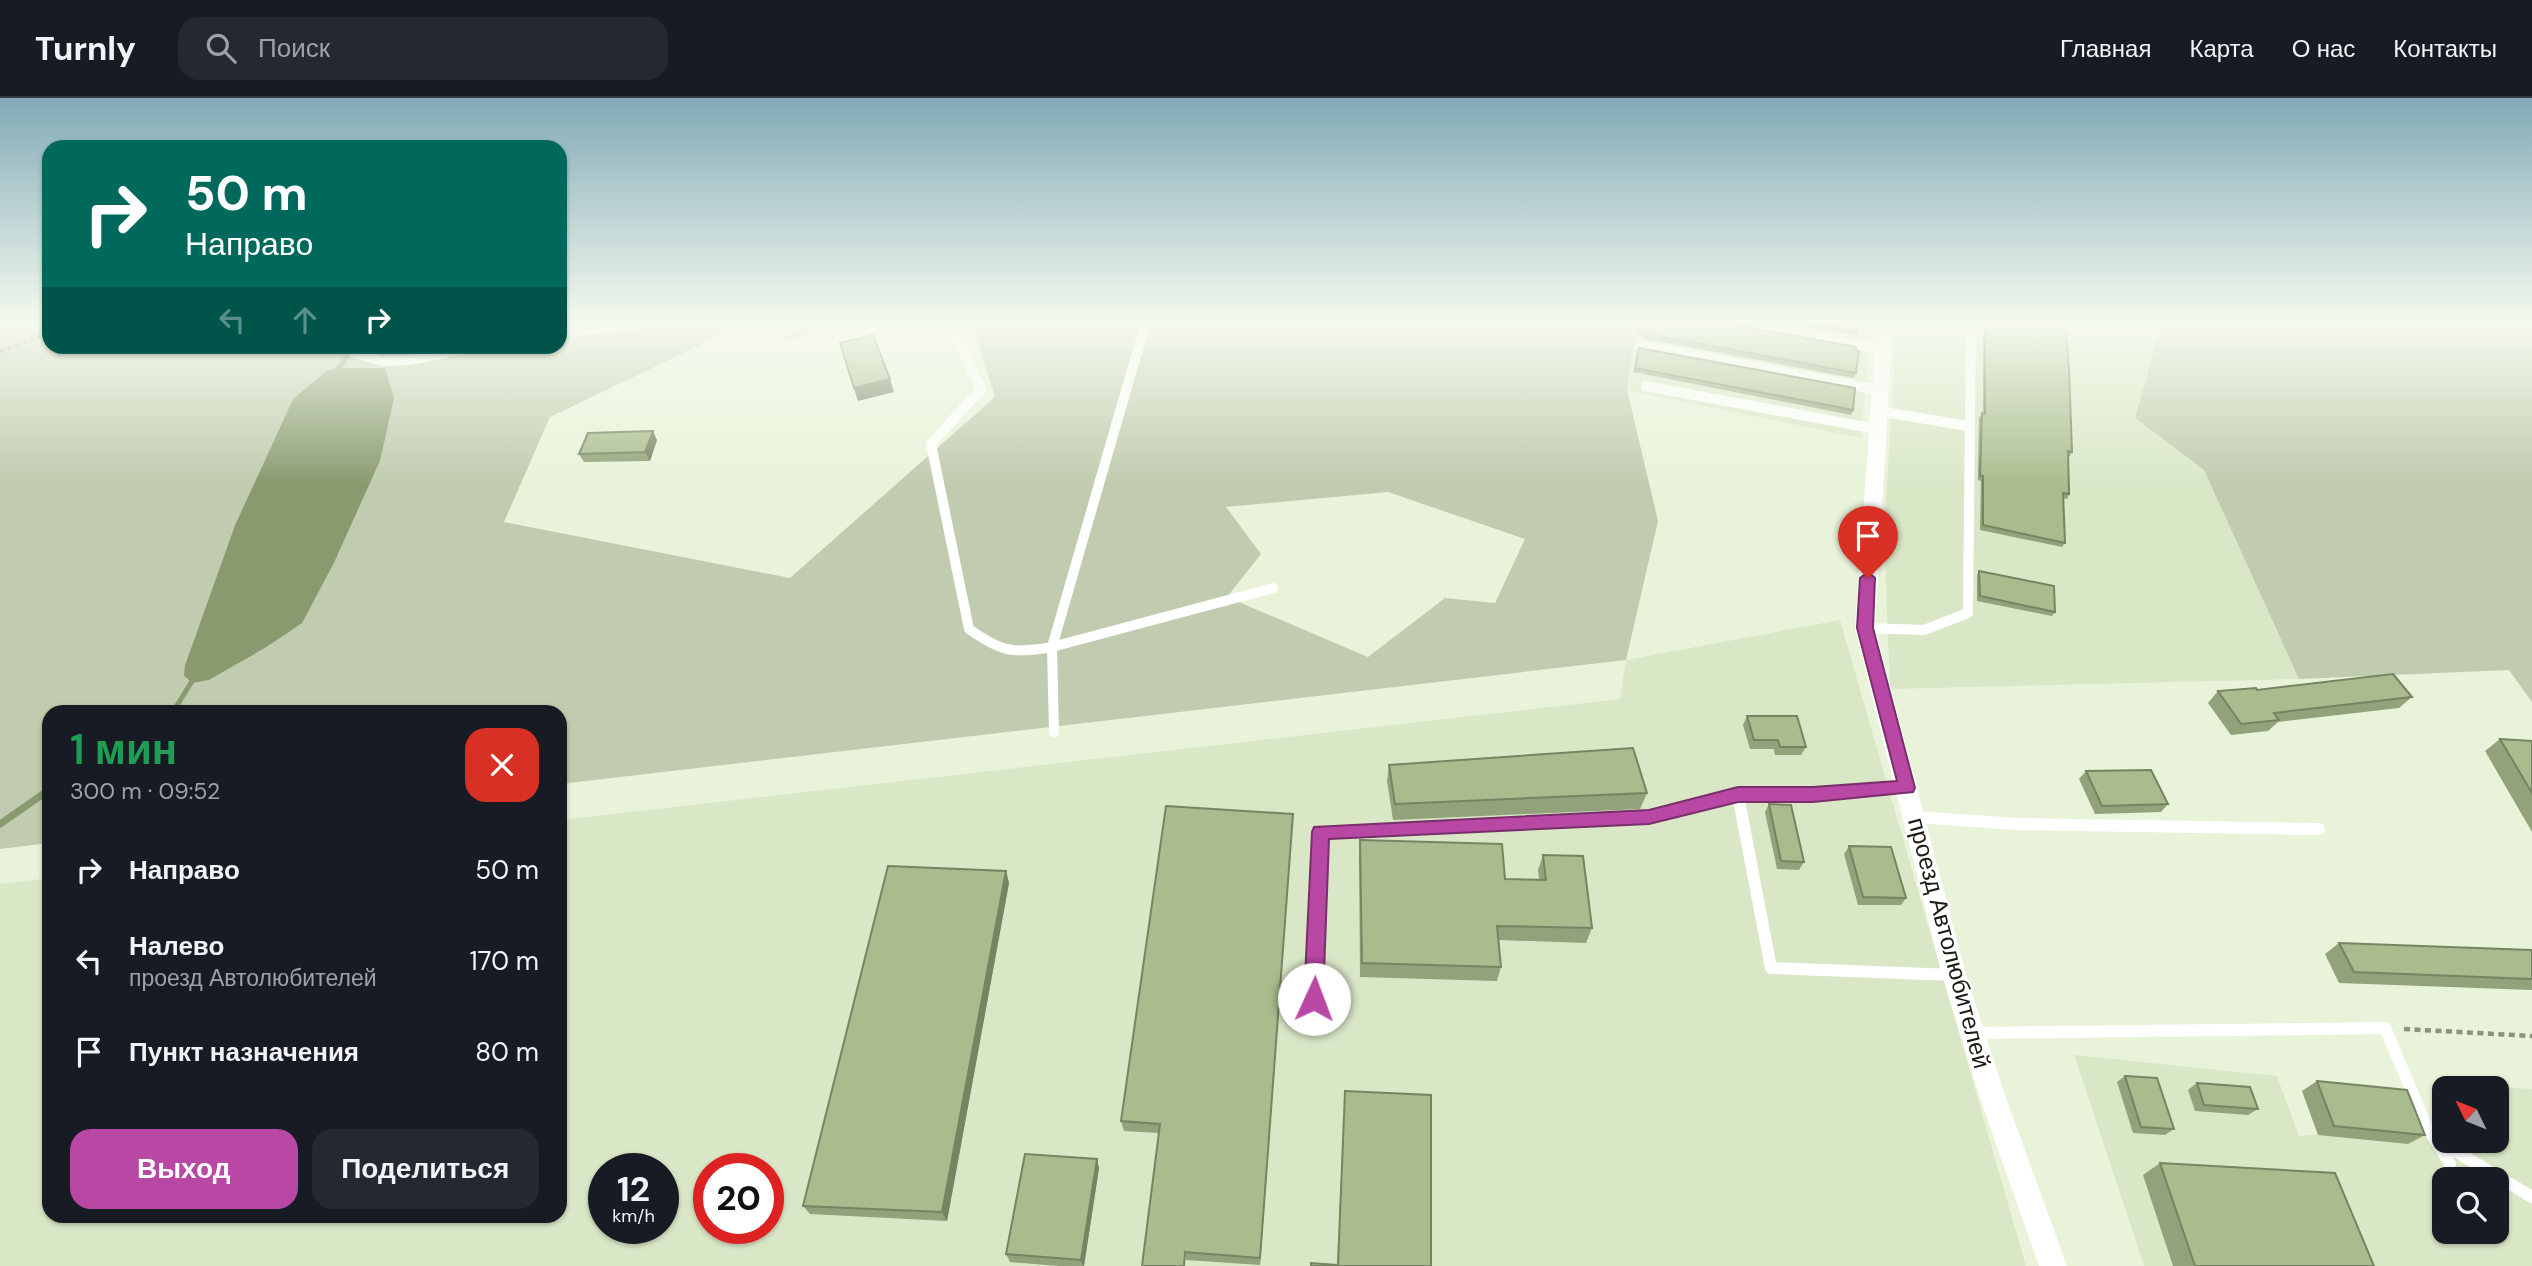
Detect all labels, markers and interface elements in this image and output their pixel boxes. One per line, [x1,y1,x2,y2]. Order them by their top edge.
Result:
search box [178,17,668,80]
text: Turnly [35,27,136,70]
icon: search [202,29,240,67]
text: Поиск [258,31,330,65]
text: Главная [2060,33,2151,64]
text: Карта [2189,33,2254,64]
text: О нас [2292,33,2355,64]
text: Контакты [2393,33,2497,64]
text: 50 m [185,161,308,225]
icon: right [70,168,161,259]
text: Направо [185,223,313,265]
icon: left [213,301,251,339]
icon: ahead [286,301,324,339]
icon: right [359,301,397,339]
pin [1838,506,1898,578]
icon: arrive [1849,517,1887,555]
text: 1 мин [70,722,177,777]
button: close [465,728,539,802]
text: 300 m · 09:52 [70,776,220,806]
street label: проезд Автолюбителей [1901,814,1998,1072]
icon: right [70,851,108,889]
text: Направо [129,853,240,887]
text: 50 m [475,853,539,887]
text: Налево [129,929,224,963]
icon: left [70,942,108,980]
text: 170 m [470,944,539,978]
position arrow [1277,962,1351,1036]
text: проезд Автолюбителей [129,963,377,993]
icon: arrive [70,1033,108,1071]
text: Пункт назначения [129,1035,359,1069]
text: 80 m [475,1035,539,1069]
north arrow [2432,1076,2510,1153]
map controls [2432,1076,2509,1244]
button: Выход [70,1129,298,1209]
button: Поделиться [312,1129,539,1209]
speed limit sign: 20 [693,1153,784,1244]
text: 12 [617,1166,650,1212]
button: search [2432,1167,2509,1244]
text: km/h [612,1204,655,1228]

